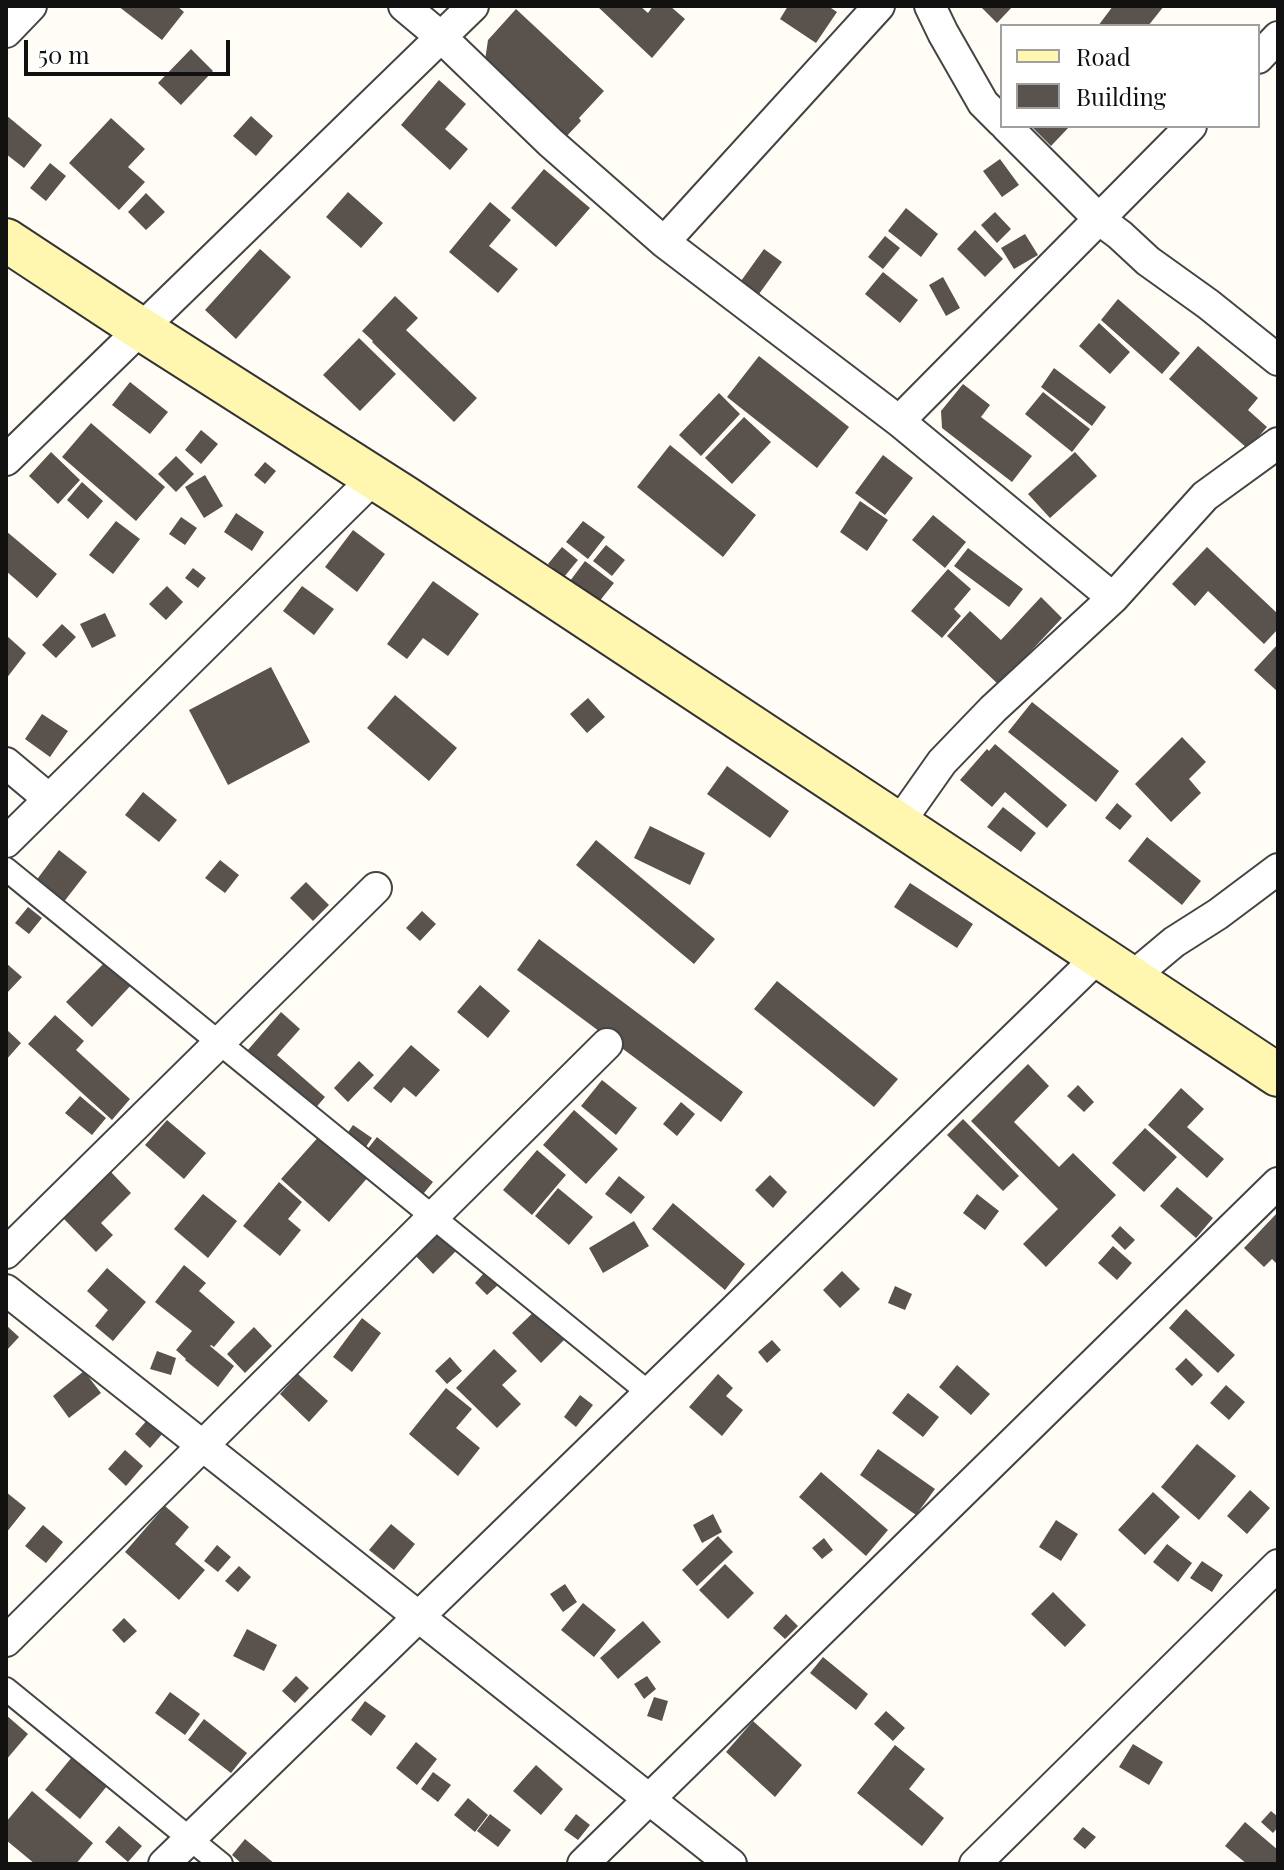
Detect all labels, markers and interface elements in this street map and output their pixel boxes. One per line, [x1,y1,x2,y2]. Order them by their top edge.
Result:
scale bar [28,24,234,74]
legend [1000,24,1260,128]
text: 50 m [38,38,90,70]
text: Road [1076,40,1131,72]
text: Building [1076,80,1166,112]

